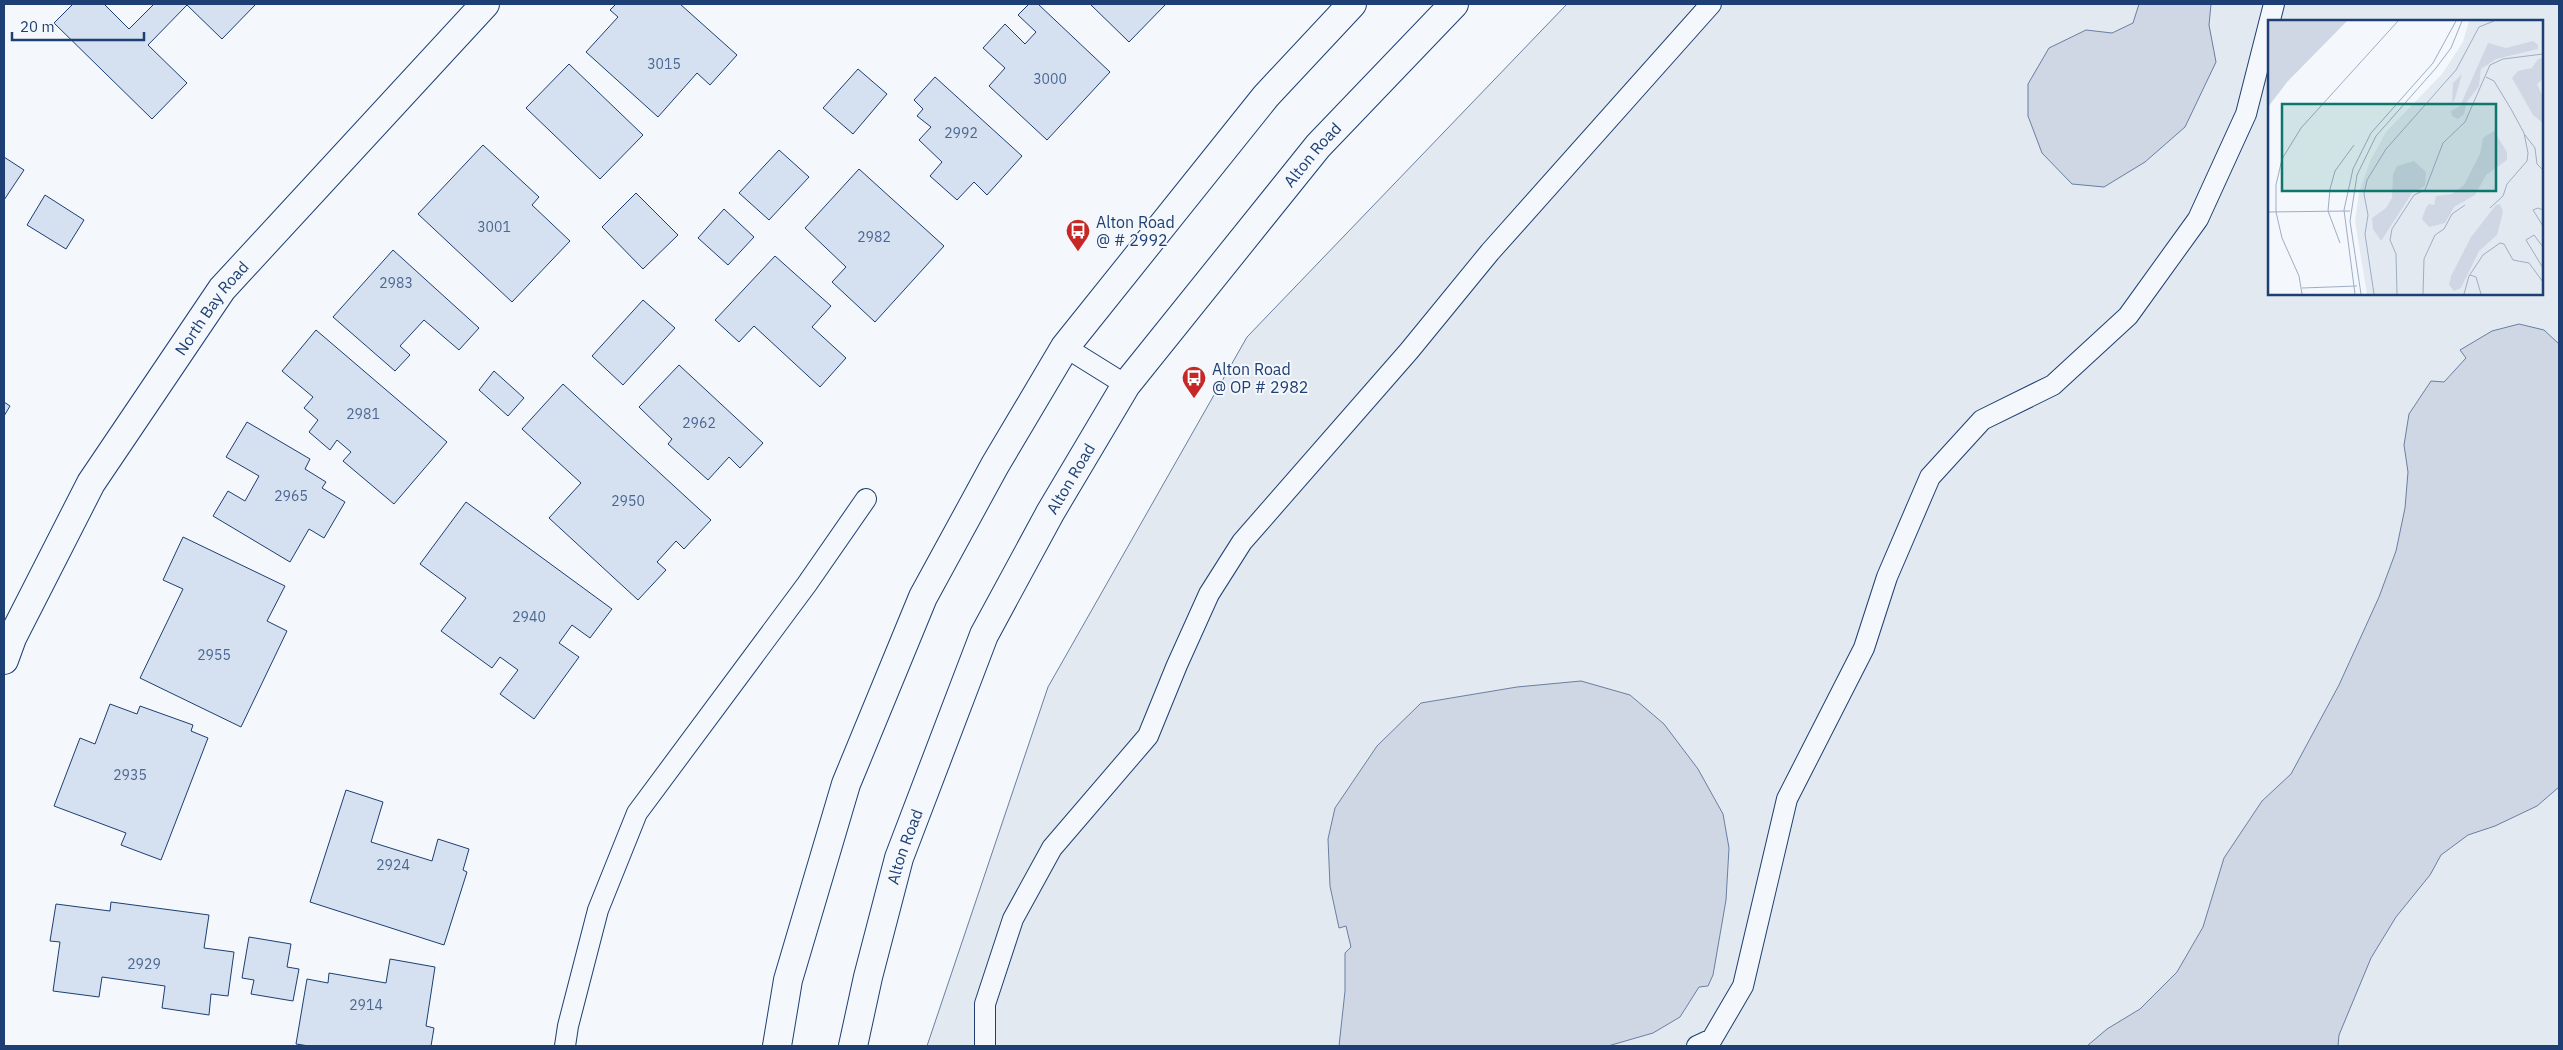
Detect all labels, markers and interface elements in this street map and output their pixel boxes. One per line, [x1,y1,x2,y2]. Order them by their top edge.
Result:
scale bar [12,10,145,42]
text: 20 m [20,17,55,36]
inset map [2268,20,2543,295]
house number: 3015 [647,55,681,73]
house number: 3000 [1033,70,1067,88]
street label: Alton Road [1279,118,1345,191]
house number: 2992 [944,124,978,142]
place label: Alton Road @ # 2992 [1096,212,1175,250]
house number: 3001 [477,218,511,236]
bus stop icon: Alton Road @ # 2992 [1065,218,1091,252]
house number: 2982 [857,228,891,246]
street label: North Bay Road [170,257,253,359]
house number: 2983 [379,274,413,292]
place label: Alton Road @ OP # 2982 [1212,359,1308,397]
bus stop icon: Alton Road @ OP # 2982 [1181,365,1207,399]
house number: 2981 [346,405,380,423]
house number: 2962 [682,414,716,432]
street label: Alton Road [1042,440,1099,518]
house number: 2965 [274,487,308,505]
house number: 2950 [611,492,645,510]
house number: 2940 [512,608,546,626]
house number: 2955 [197,646,231,664]
house number: 2935 [113,766,147,784]
street label: Alton Road [883,806,927,887]
house number: 2924 [376,856,410,874]
house number: 2929 [127,955,161,973]
house number: 2914 [349,996,383,1014]

